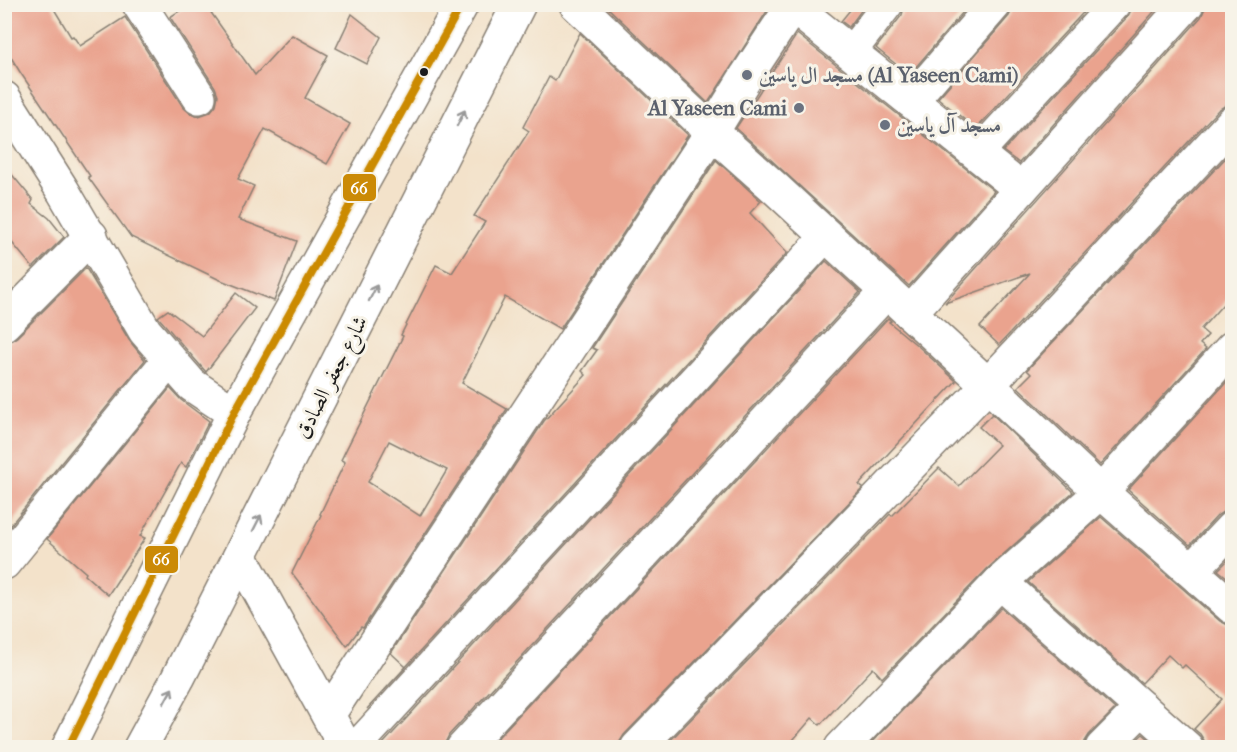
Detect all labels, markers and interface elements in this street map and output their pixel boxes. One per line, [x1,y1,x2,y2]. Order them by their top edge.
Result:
place label: مسجد ال ياسين (Al Yaseen Cami) [759,63,1018,88]
unlabelled marker [418,66,430,78]
marker: مسجد ال ياسين (Al Yaseen Cami) [740,68,754,82]
place label: Al Yaseen Cami [646,96,788,120]
marker: Al Yaseen Cami [792,101,806,115]
one-way arrow [456,110,468,128]
place label: مسجد آل ياسين [897,112,1001,138]
marker: مسجد آل ياسين [878,118,892,132]
line badge: 66 [342,173,377,202]
text: 66 [350,179,368,198]
one-way arrow [368,284,380,302]
street label: شارع جعفر الصادق [290,312,377,445]
one-way arrow [252,514,263,532]
line badge: 66 [144,545,179,574]
text: 66 [152,550,170,569]
one-way arrow [163,688,174,706]

